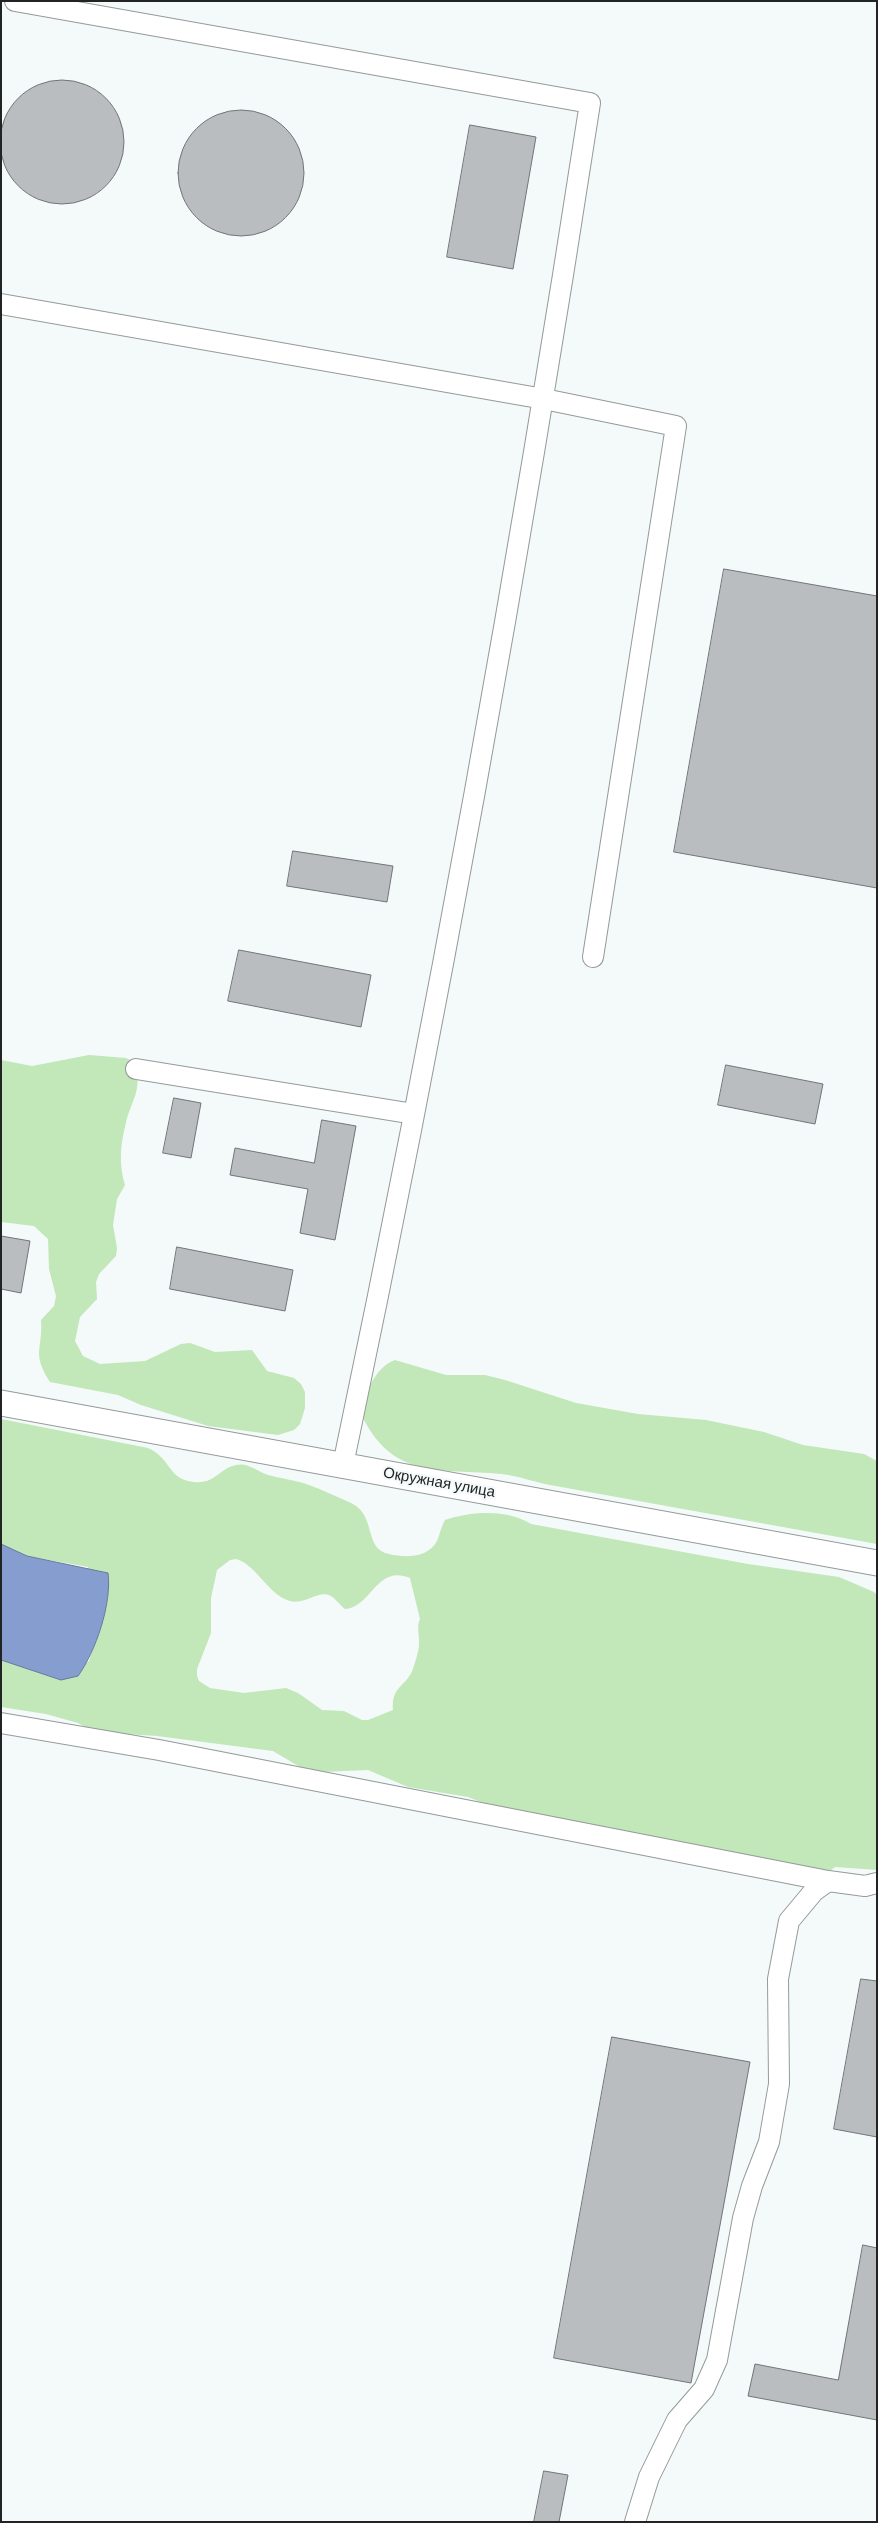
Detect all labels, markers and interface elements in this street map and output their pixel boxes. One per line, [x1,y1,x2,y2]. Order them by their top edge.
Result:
street label: Окружная улица [382,1464,496,1502]

